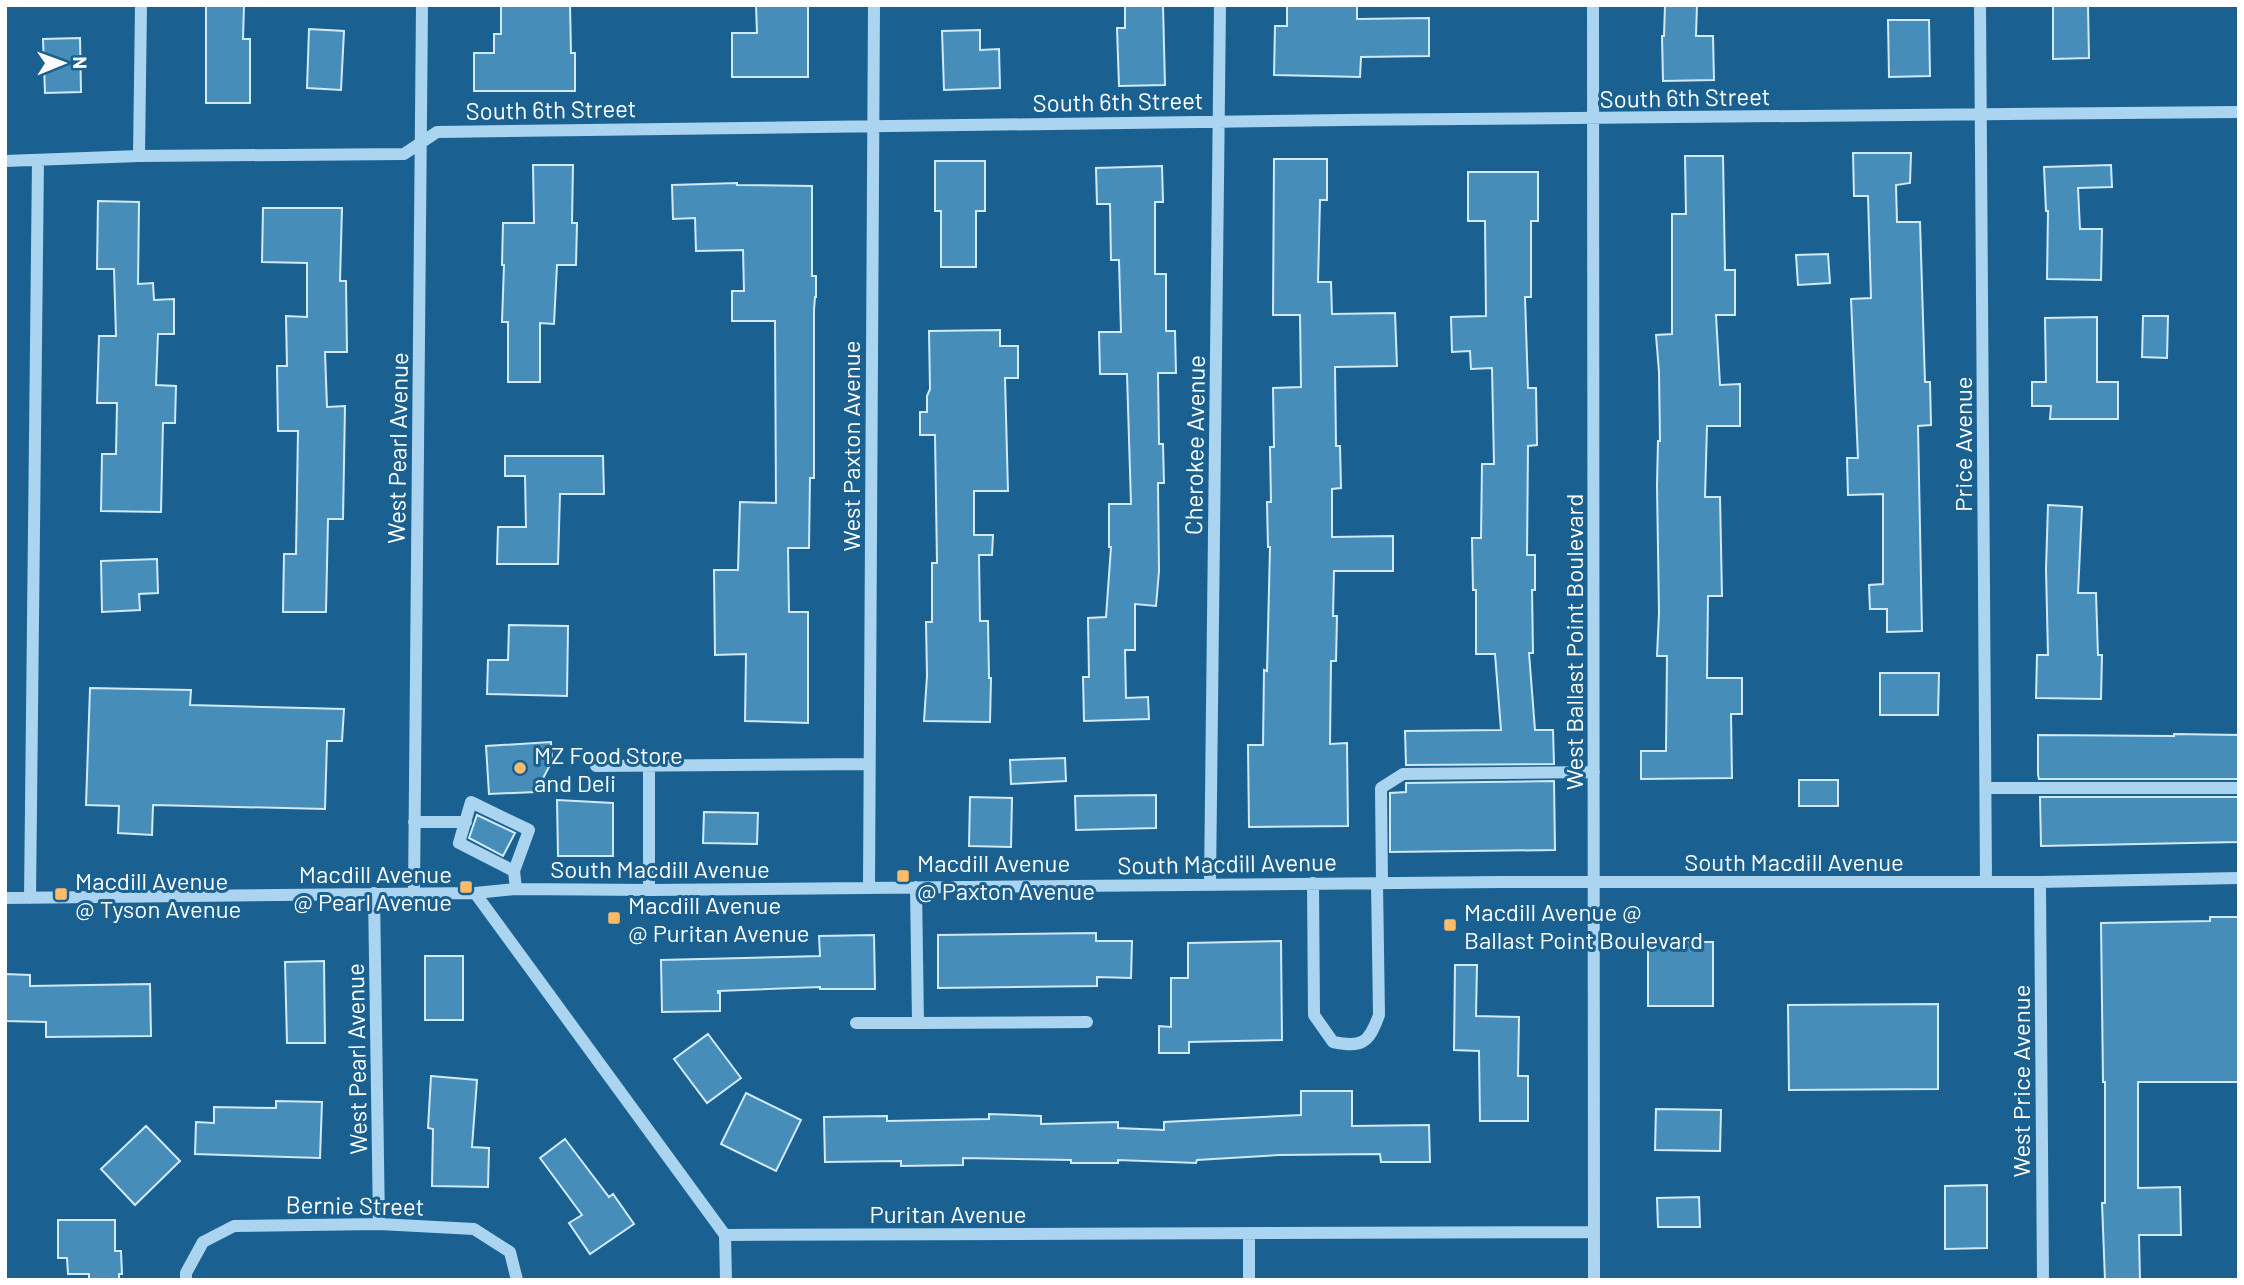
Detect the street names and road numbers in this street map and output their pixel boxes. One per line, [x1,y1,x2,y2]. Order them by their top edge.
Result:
street label: South 6th Street [1599,81,1771,113]
street label: South 6th Street [1032,85,1204,117]
street label: South 6th Street [465,93,637,125]
street label: West Paxton Avenue [836,341,865,551]
street label: West Pearl Avenue [381,352,413,544]
street label: Cherokee Avenue [1178,355,1210,535]
street label: Price Avenue [1948,376,1977,512]
street label: West Ballast Point Boulevard [1559,494,1588,790]
street label: South Macdill Avenue [1117,847,1337,879]
street label: South Macdill Avenue [1684,847,1904,876]
street label: South Macdill Avenue [550,854,770,883]
street label: West Pearl Avenue [340,963,372,1155]
street label: West Price Avenue [2006,985,2035,1177]
street label: Bernie Street [285,1189,425,1221]
street label: Puritan Avenue [870,1199,1026,1228]

